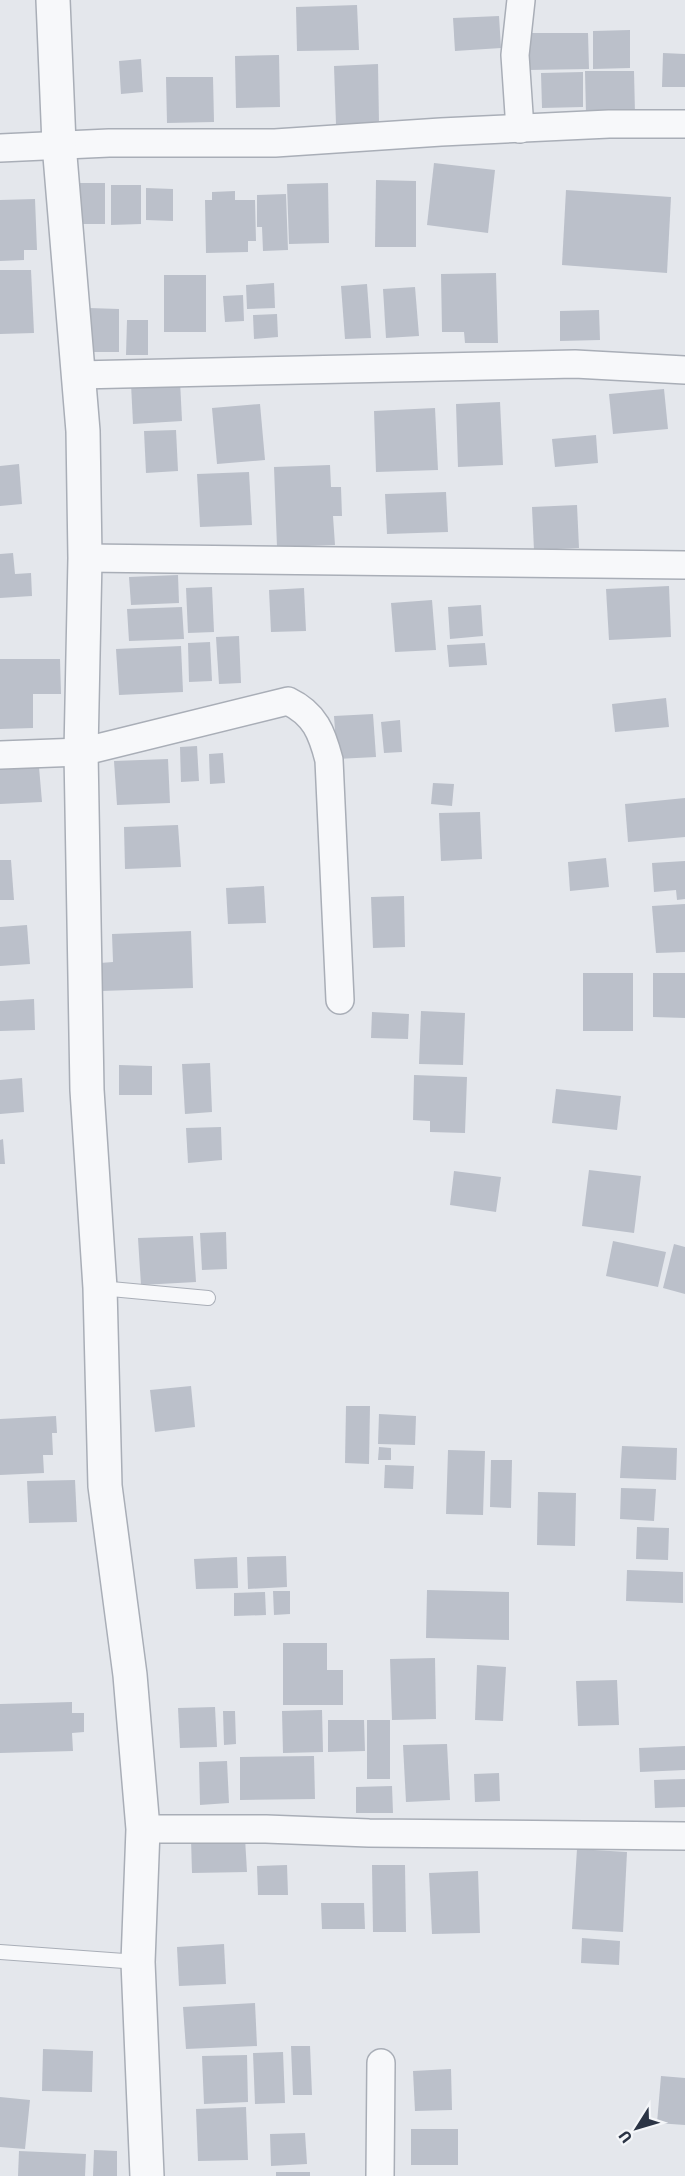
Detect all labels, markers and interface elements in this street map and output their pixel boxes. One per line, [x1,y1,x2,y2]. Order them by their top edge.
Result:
north arrow [607,2098,667,2158]
text: U [615,2126,637,2147]

